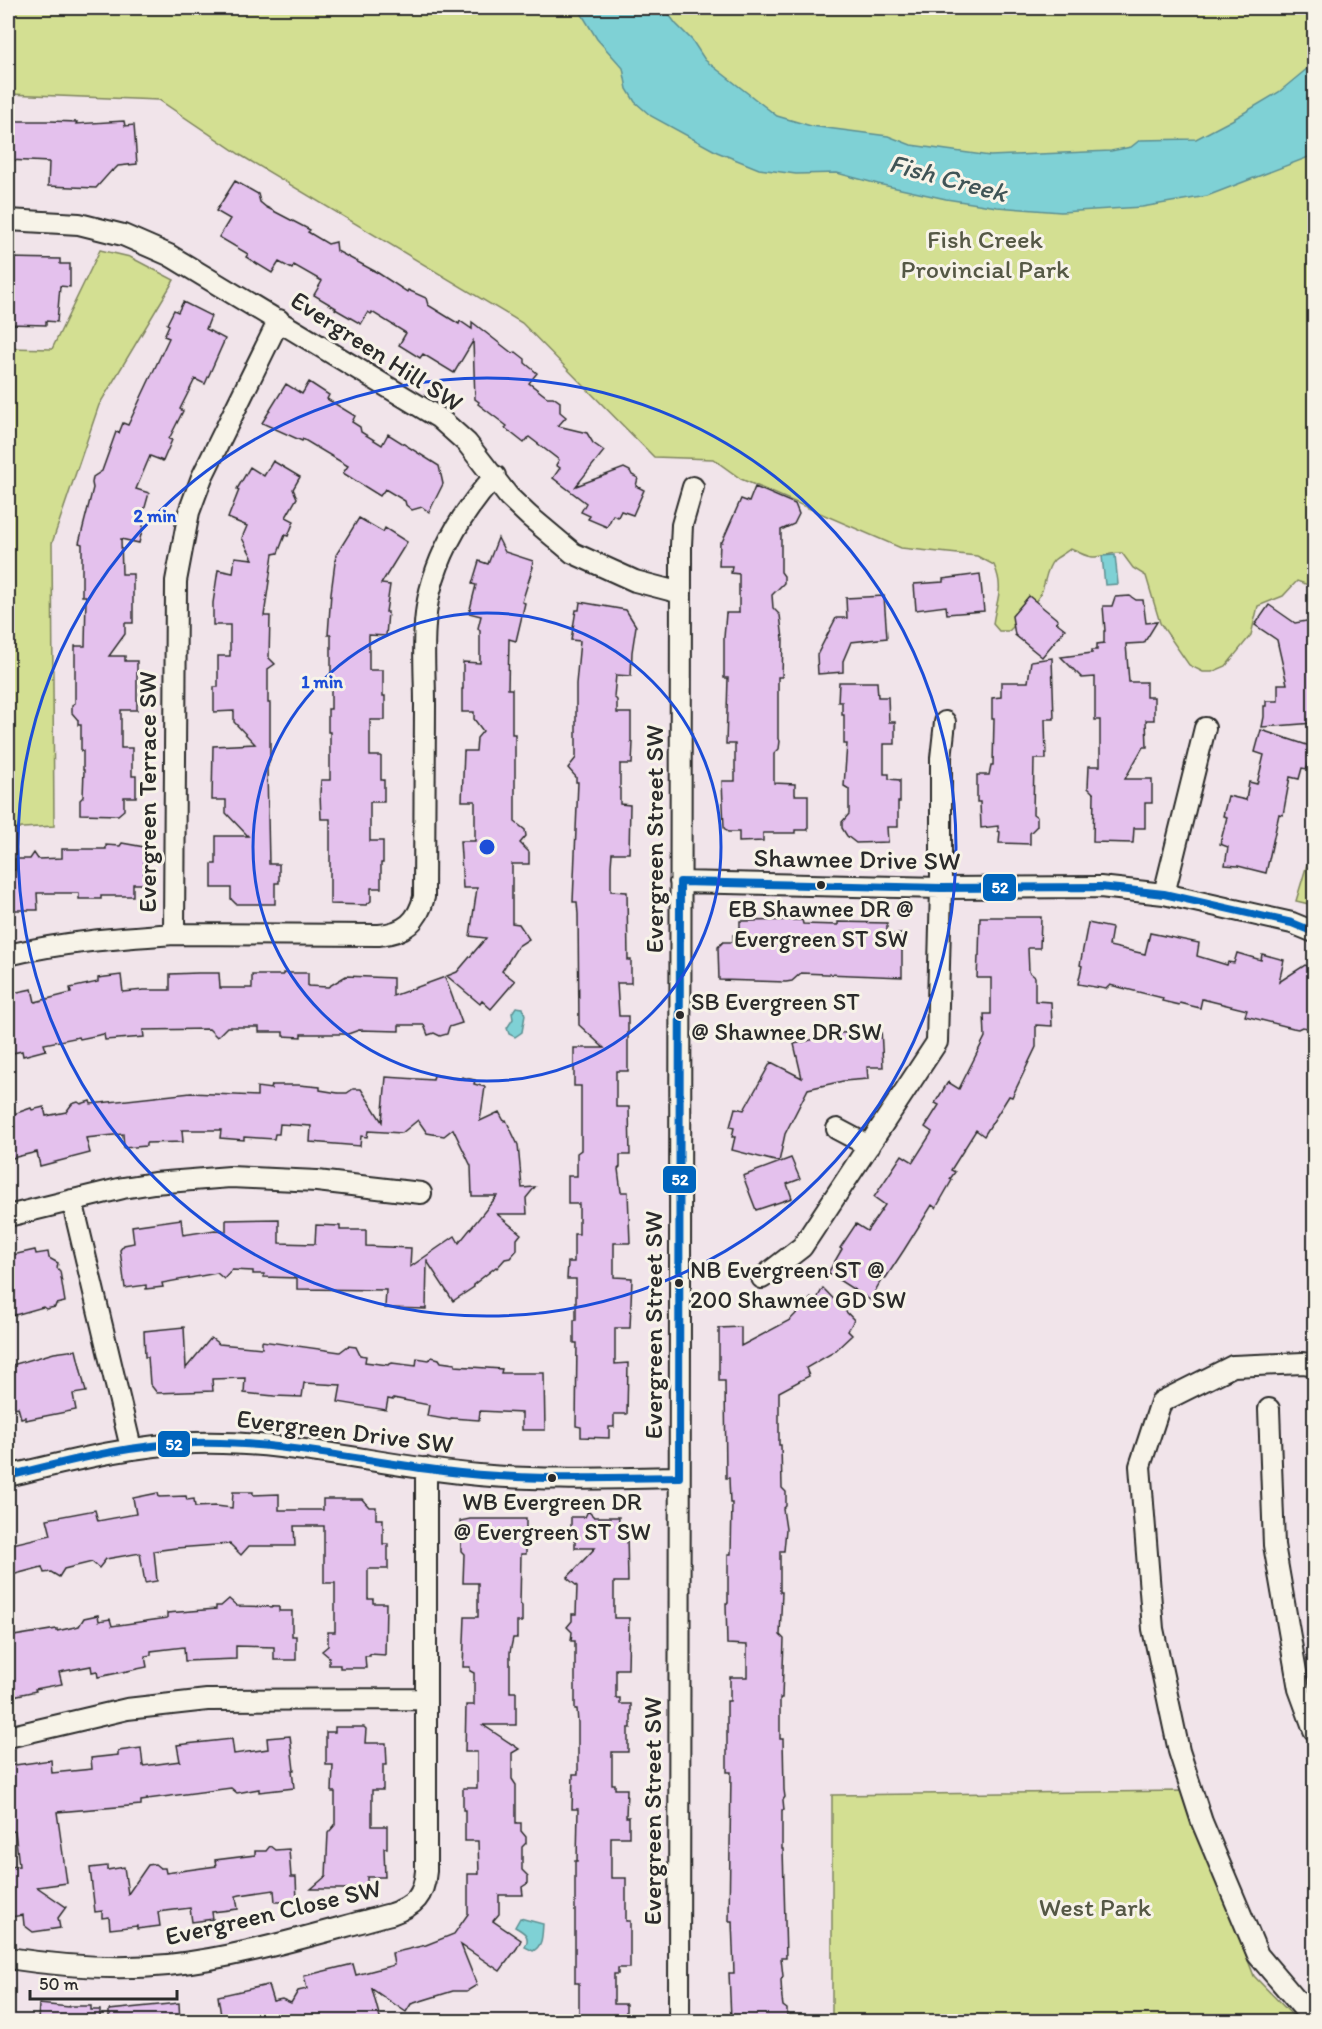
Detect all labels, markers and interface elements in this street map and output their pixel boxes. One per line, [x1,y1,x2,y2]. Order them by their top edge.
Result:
water label: Fish Creek [886,146,1013,210]
park label: Fish Creek Provincial Park [901,223,1070,285]
street label: Evergreen Hill SW [285,283,469,419]
text: 2 min [134,505,177,527]
street label: Evergreen Terrace SW [131,671,163,913]
text: 1 min [301,671,343,693]
street label: Evergreen Street SW [638,725,670,953]
centre of rings [477,837,497,857]
street label: Shawnee Drive SW [753,841,961,877]
line badge: 52 [982,873,1017,902]
text: 52 [992,878,1009,897]
marker: EB Shawnee DR @ Evergreen ST SW [815,879,827,891]
place label: EB Shawnee DR @ Evergreen ST SW [728,894,914,953]
place label: SB Evergreen ST @ Shawnee DR SW [691,987,882,1046]
marker: SB Evergreen ST @ Shawnee DR SW [674,1009,686,1021]
line badge: 52 [662,1165,697,1194]
text: 52 [672,1170,689,1189]
street label: Evergreen Street SW [637,1211,669,1439]
place label: NB Evergreen ST @ 200 Shawnee GD SW [690,1255,906,1314]
marker: NB Evergreen ST @ 200 Shawnee GD SW [673,1277,685,1289]
street label: Evergreen Drive SW [235,1402,455,1460]
line badge: 52 [157,1430,191,1458]
text: 52 [166,1435,183,1454]
marker: WB Evergreen DR @ Evergreen ST SW [546,1472,558,1484]
place label: WB Evergreen DR @ Evergreen ST SW [453,1487,651,1546]
street label: Evergreen Street SW [636,1697,668,1925]
street label: Evergreen Close SW [162,1872,384,1952]
park label: West Park [1039,1891,1152,1923]
scale bar [30,1963,177,2001]
text: 50 m [39,1973,79,1995]

